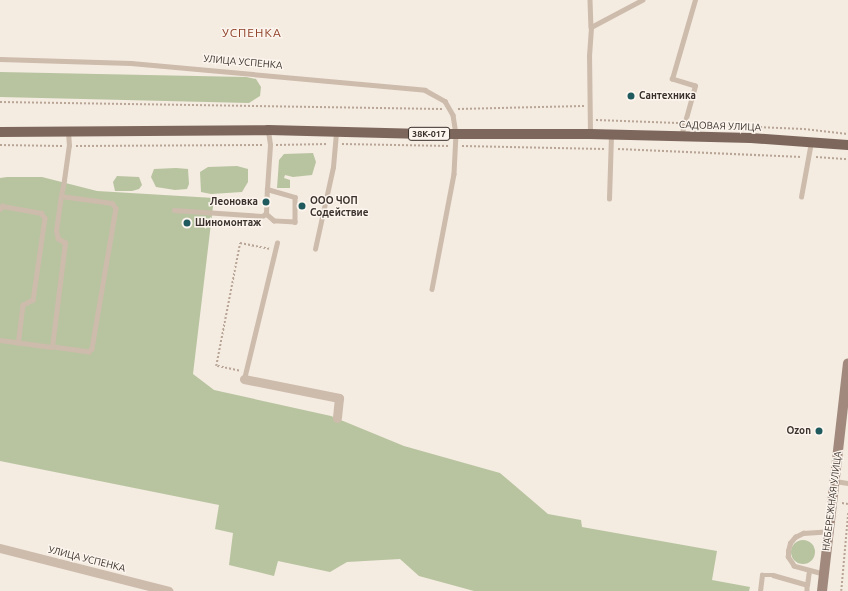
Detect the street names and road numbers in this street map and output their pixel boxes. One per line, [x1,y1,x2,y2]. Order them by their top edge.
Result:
street label: УЛИЦА УСПЕНКА [203,53,283,71]
street label: САДОВАЯ УЛИЦА [679,119,761,133]
road number: 38К-017 [408,127,450,141]
street label: НАБЕРЕЖНАЯ УЛИЦА [820,450,844,552]
street label: УЛИЦА УСПЕНКА [47,544,127,574]

